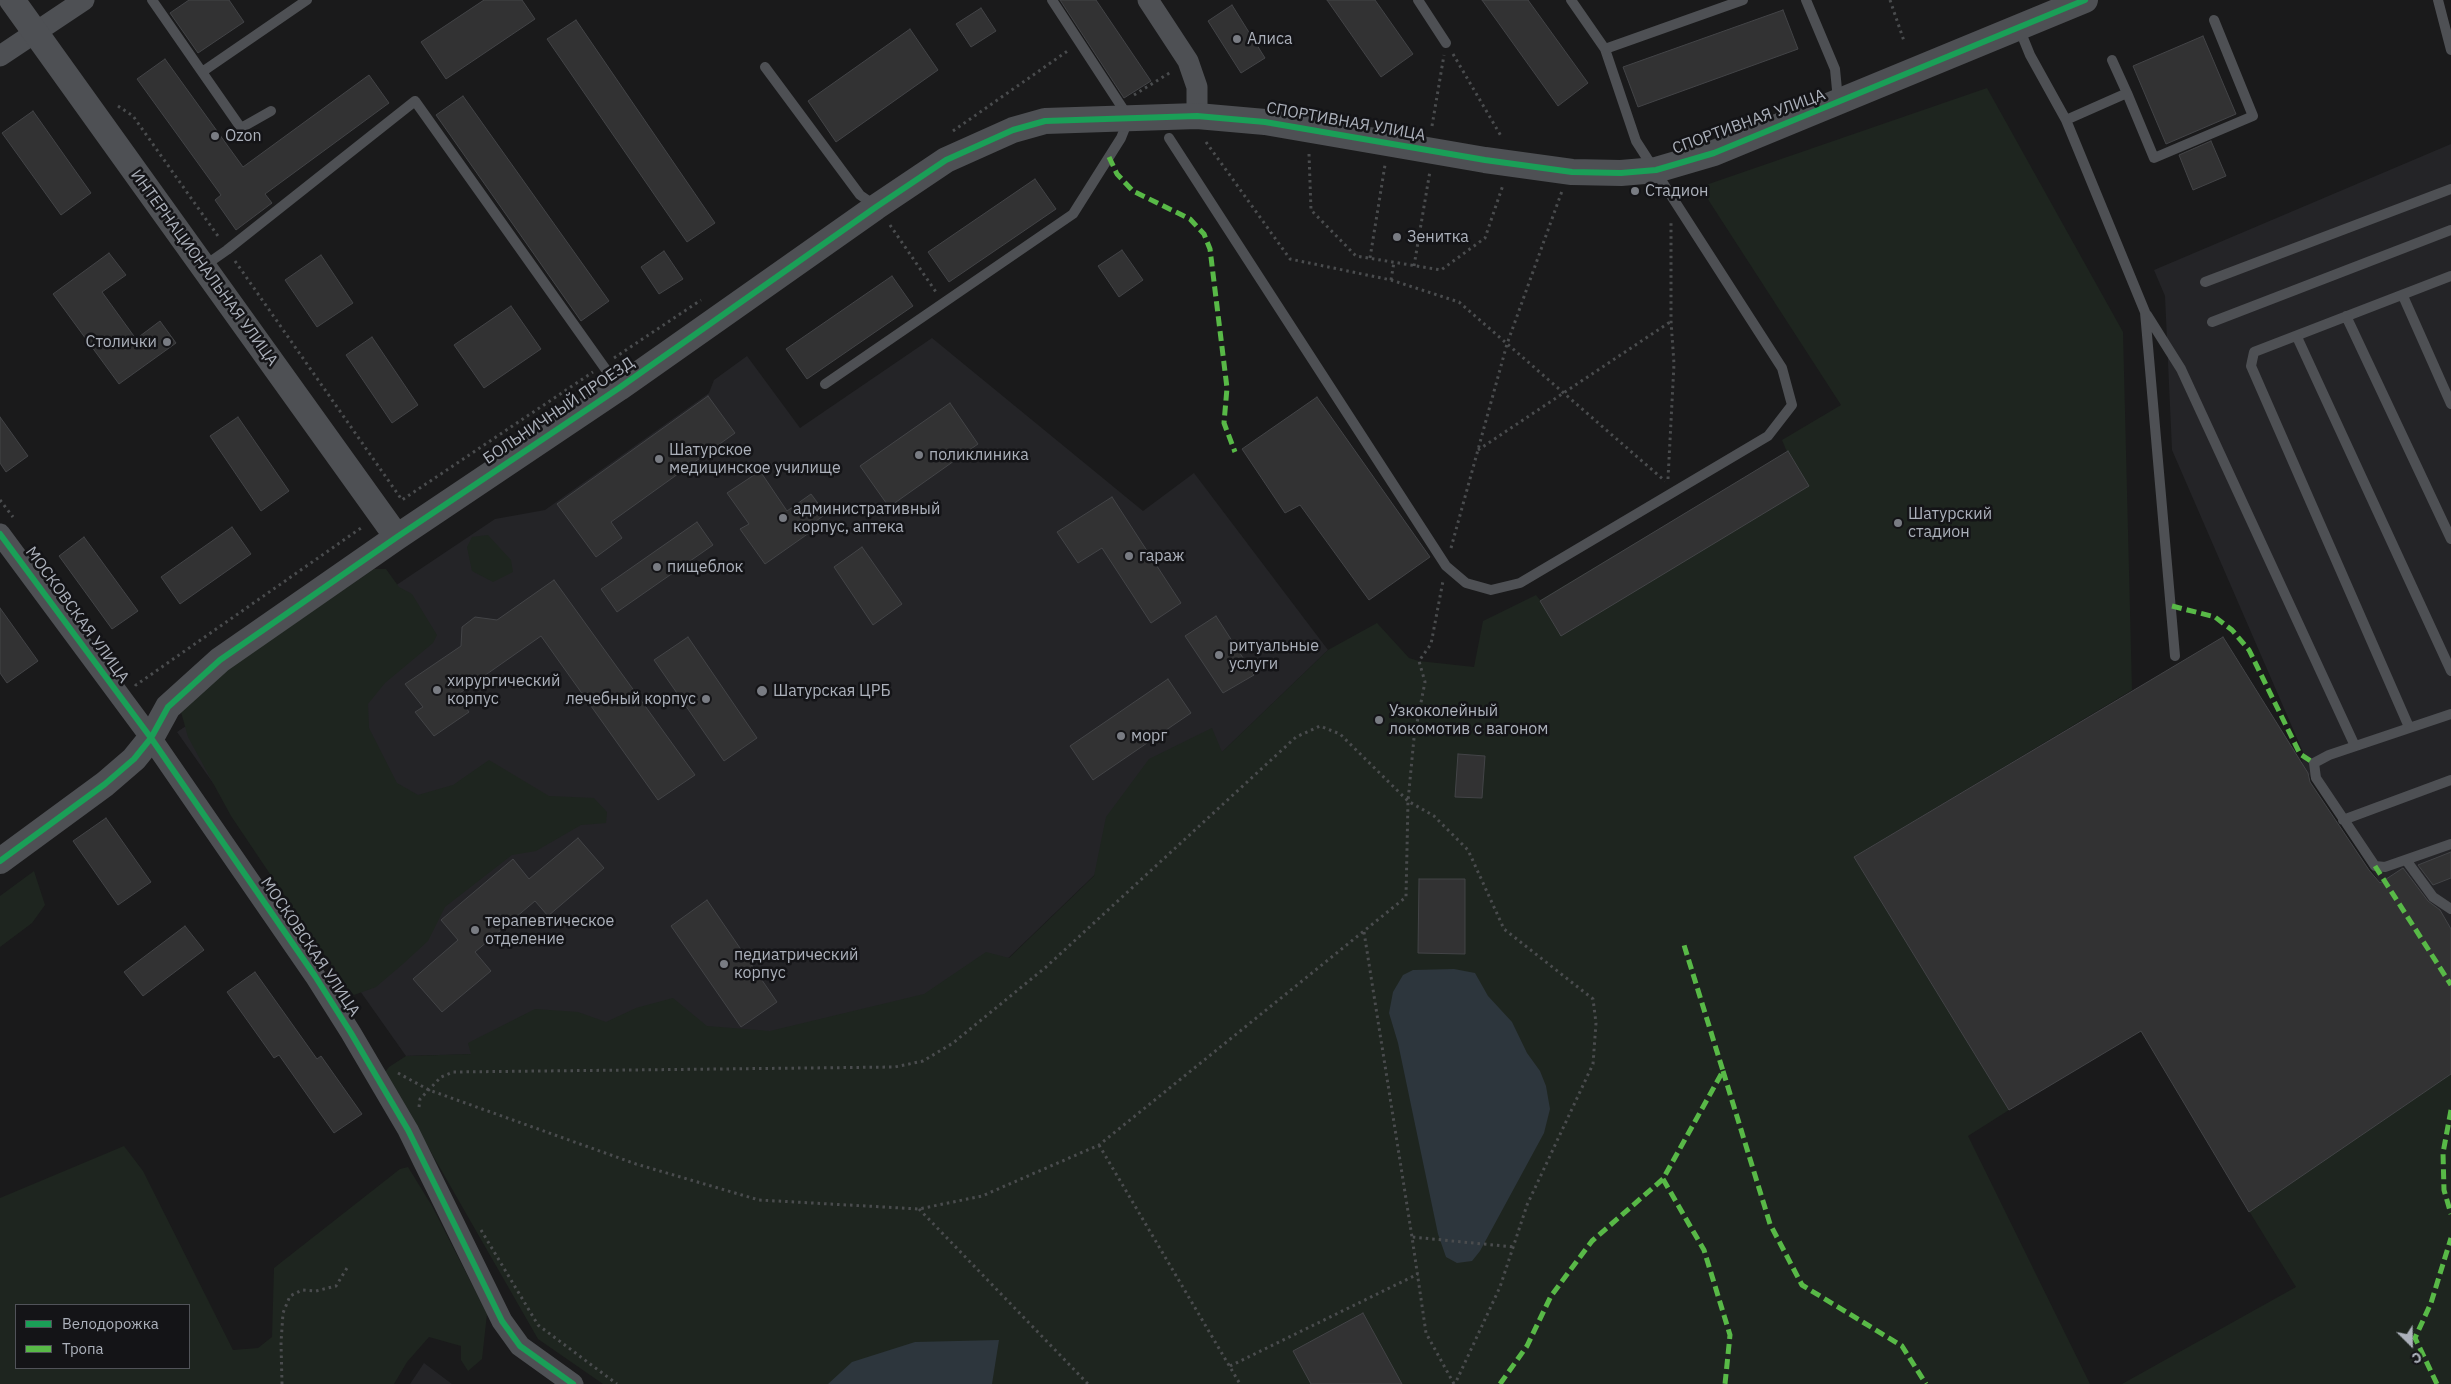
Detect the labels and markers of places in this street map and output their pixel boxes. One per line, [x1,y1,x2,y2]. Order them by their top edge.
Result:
place label: Алиса [1247,29,1293,49]
marker: Алиса [1231,33,1243,45]
place label: Ozon [225,126,262,146]
marker: Ozon [209,130,221,142]
place label: Стадион [1645,181,1709,201]
marker: Стадион [1629,185,1641,197]
place label: Зенитка [1407,227,1469,247]
marker: Зенитка [1391,231,1403,243]
place label: Столички [86,332,157,352]
marker: Столички [161,336,173,348]
place label: Шатурское медицинское училище [669,440,841,478]
place label: поликлиника [929,445,1029,465]
marker: поликлиника [913,449,925,461]
marker: Шатурское медицинское училище [653,453,665,465]
place label: административный корпус, аптека [793,499,940,537]
place label: Шатурский стадион [1908,504,1992,542]
marker: административный корпус, аптека [777,512,789,524]
marker: Шатурский стадион [1892,517,1904,529]
place label: гараж [1139,546,1184,566]
marker: гараж [1123,550,1135,562]
place label: пищеблок [667,557,743,577]
marker: пищеблок [651,561,663,573]
place label: ритуальные услуги [1229,636,1319,674]
marker: ритуальные услуги [1213,649,1225,661]
place label: хирургический корпус [447,671,560,709]
place label: Шатурская ЦРБ [773,681,891,701]
marker: хирургический корпус [431,684,443,696]
marker: Шатурская ЦРБ [755,684,769,698]
place label: лечебный корпус [566,689,696,709]
marker: лечебный корпус [700,693,712,705]
place label: Узкоколейный локомотив с вагоном [1389,701,1548,739]
marker: Узкоколейный локомотив с вагоном [1373,714,1385,726]
place label: морг [1131,726,1167,746]
marker: морг [1115,730,1127,742]
place label: терапевтическое отделение [485,911,614,949]
marker: терапевтическое отделение [469,924,481,936]
place label: педиатрический корпус [734,945,858,983]
marker: педиатрический корпус [718,958,730,970]

